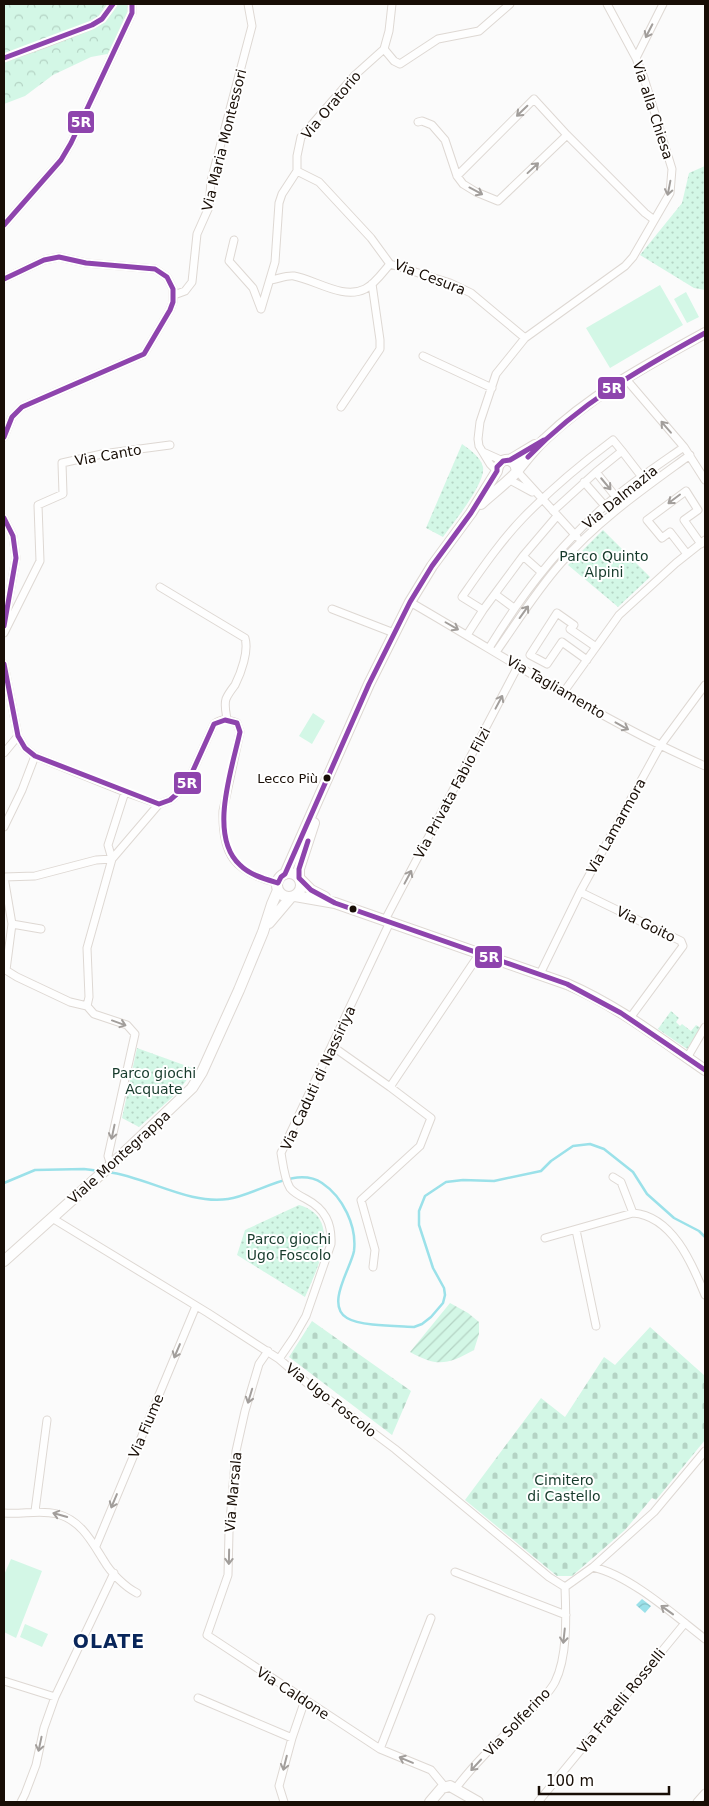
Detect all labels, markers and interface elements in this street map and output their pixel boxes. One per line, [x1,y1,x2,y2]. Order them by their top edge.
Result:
one-way arrow [644,23,654,38]
street label: Via alla Chiesa [630,59,676,161]
street label: Via Maria Montessori [199,67,249,213]
street label: Via Oratorio [298,68,364,142]
one-way arrow [515,105,528,117]
line badge: 5R [67,110,95,134]
text: 5R [71,114,91,130]
one-way arrow [526,162,539,174]
one-way arrow [664,179,674,195]
one-way arrow [468,186,483,196]
street label: Via Cesura [392,256,468,298]
line badge: 5R [597,376,626,400]
text: 5R [602,380,622,396]
one-way arrow [661,421,672,434]
street label: Via Canto [73,441,143,469]
street label: Via Dalmazia [579,462,661,532]
one-way arrow [601,478,612,491]
one-way arrow [668,494,682,505]
park label: Parco Quinto Alpini [559,548,649,580]
one-way arrow [519,605,529,619]
one-way arrow [444,622,458,632]
street label: Via Tagliamento [504,652,608,722]
one-way arrow [495,695,504,710]
one-way arrow [615,721,629,731]
street label: Via Privata Fabio Filzi [411,725,493,861]
line badge: 5R [173,771,202,795]
place label: Lecco Più [257,771,318,786]
marker: Lecco Più [322,773,332,783]
text: 5R [177,775,197,791]
street label: Via Lamarmora [583,775,649,877]
one-way arrow [404,870,413,885]
street label: Via Goito [614,903,678,945]
unlabelled marker [348,904,358,914]
line badge: 5R [474,945,503,969]
text: 5R [479,949,499,965]
street label: Via Caduti di Nassiriya [277,1003,359,1153]
one-way arrow [111,1019,126,1028]
park label: Parco giochi Acquate [112,1065,196,1097]
street label: Viale Montegrappa [65,1107,173,1207]
one-way arrow [108,1123,117,1139]
park label: Parco giochi Ugo Foscolo [247,1231,331,1263]
one-way arrow [171,1343,181,1358]
street label: Via Ugo Foscolo [283,1360,379,1440]
one-way arrow [244,1388,254,1404]
street label: Via Fiume [125,1391,167,1461]
street label: Via Marsala [222,1451,244,1533]
park label: Cimitero di Castello [527,1472,601,1504]
one-way arrow [109,1493,119,1508]
one-way arrow [52,1510,68,1520]
one-way arrow [224,1548,234,1564]
one-way arrow [660,1604,674,1615]
one-way arrow [559,1627,569,1643]
district label: OLATE [73,1630,145,1652]
street label: Via Fratelli Rosselli [574,1645,668,1757]
street label: Via Caldone [254,1664,332,1722]
street label: Via Solferino [481,1685,553,1759]
one-way arrow [35,1735,44,1751]
one-way arrow [398,1754,413,1763]
one-way arrow [280,1755,289,1771]
one-way arrow [470,1759,482,1772]
scale bar [539,1764,669,1796]
text: 100 m [546,1772,594,1790]

